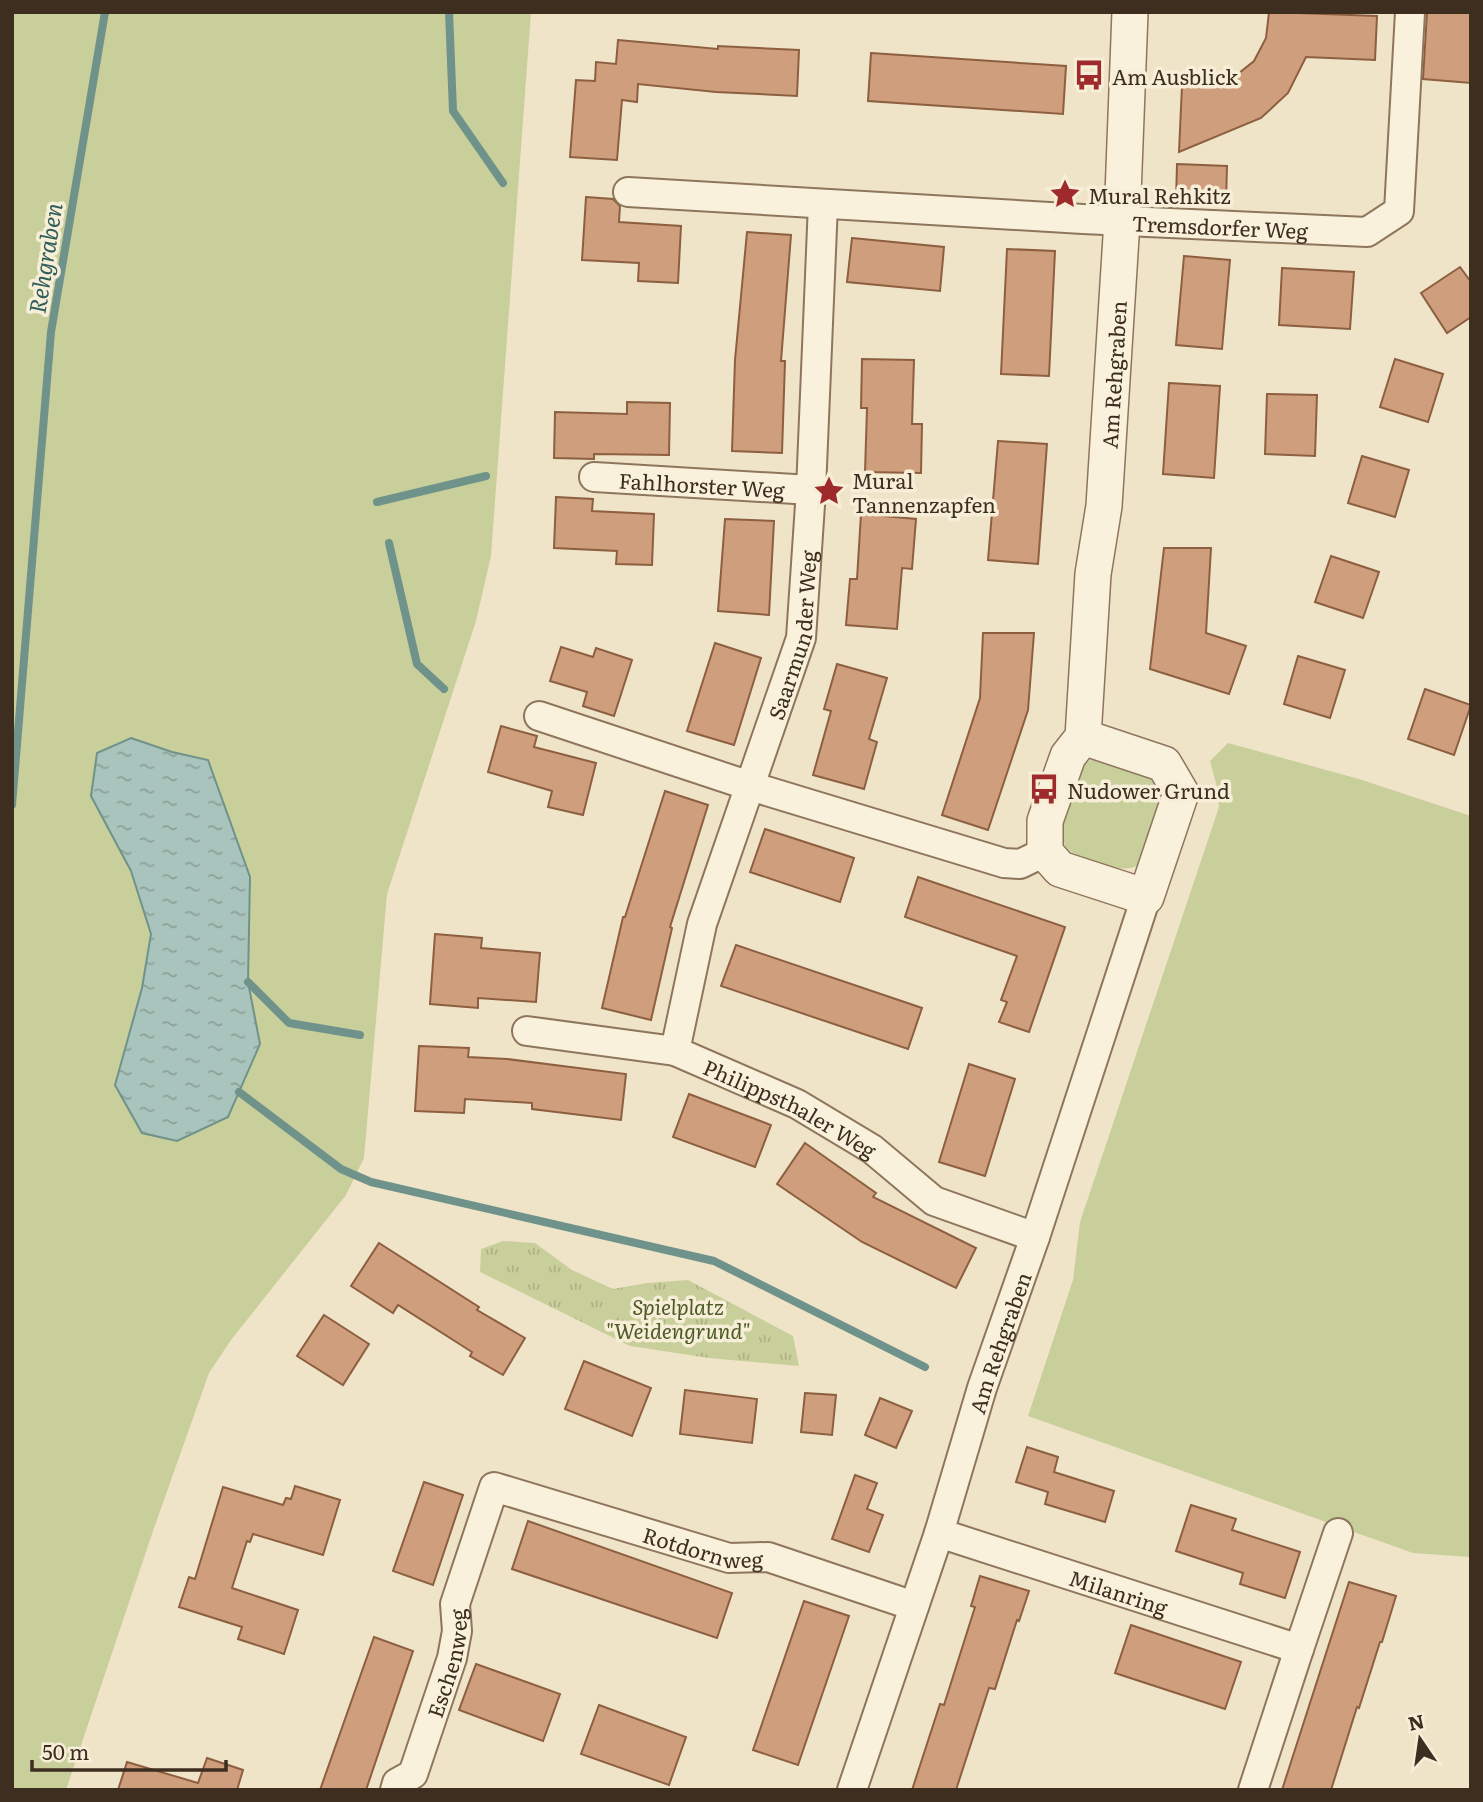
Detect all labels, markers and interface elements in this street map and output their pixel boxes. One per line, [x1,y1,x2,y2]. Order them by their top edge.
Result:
bus stop icon: Am Ausblick [1072,58,1106,92]
place label: Am Ausblick [1112,60,1238,91]
place icon: Mural Rehkitz [1048,177,1082,211]
place label: Mural Rehkitz [1088,179,1231,210]
water label: Rehgraben [18,200,70,316]
street label: Tremsdorfer Weg [1131,206,1309,245]
street label: Am Rehgraben [1092,299,1132,449]
street label: Fahlhorster Weg [618,463,786,504]
place label: Mural Tannenzapfen [852,464,996,519]
place icon: Mural Tannenzapfen [812,474,846,508]
street label: Saarmunder Weg [759,549,822,723]
bus stop icon: Nudower Grund [1027,772,1061,806]
place label: Nudower Grund [1067,774,1230,805]
street label: Philippsthaler Weg [699,1050,884,1164]
street label: Am Rehgraben [960,1267,1037,1417]
park label: Spielplatz "Weidengrund" [606,1290,750,1345]
street label: Rotdornweg [639,1517,764,1574]
street label: Milanring [1065,1561,1173,1621]
street label: Eschenweg [418,1608,472,1721]
north arrow [1385,1704,1455,1774]
text: N [1405,1706,1427,1737]
scale bar [32,1728,226,1772]
text: 50 m [42,1735,89,1766]

